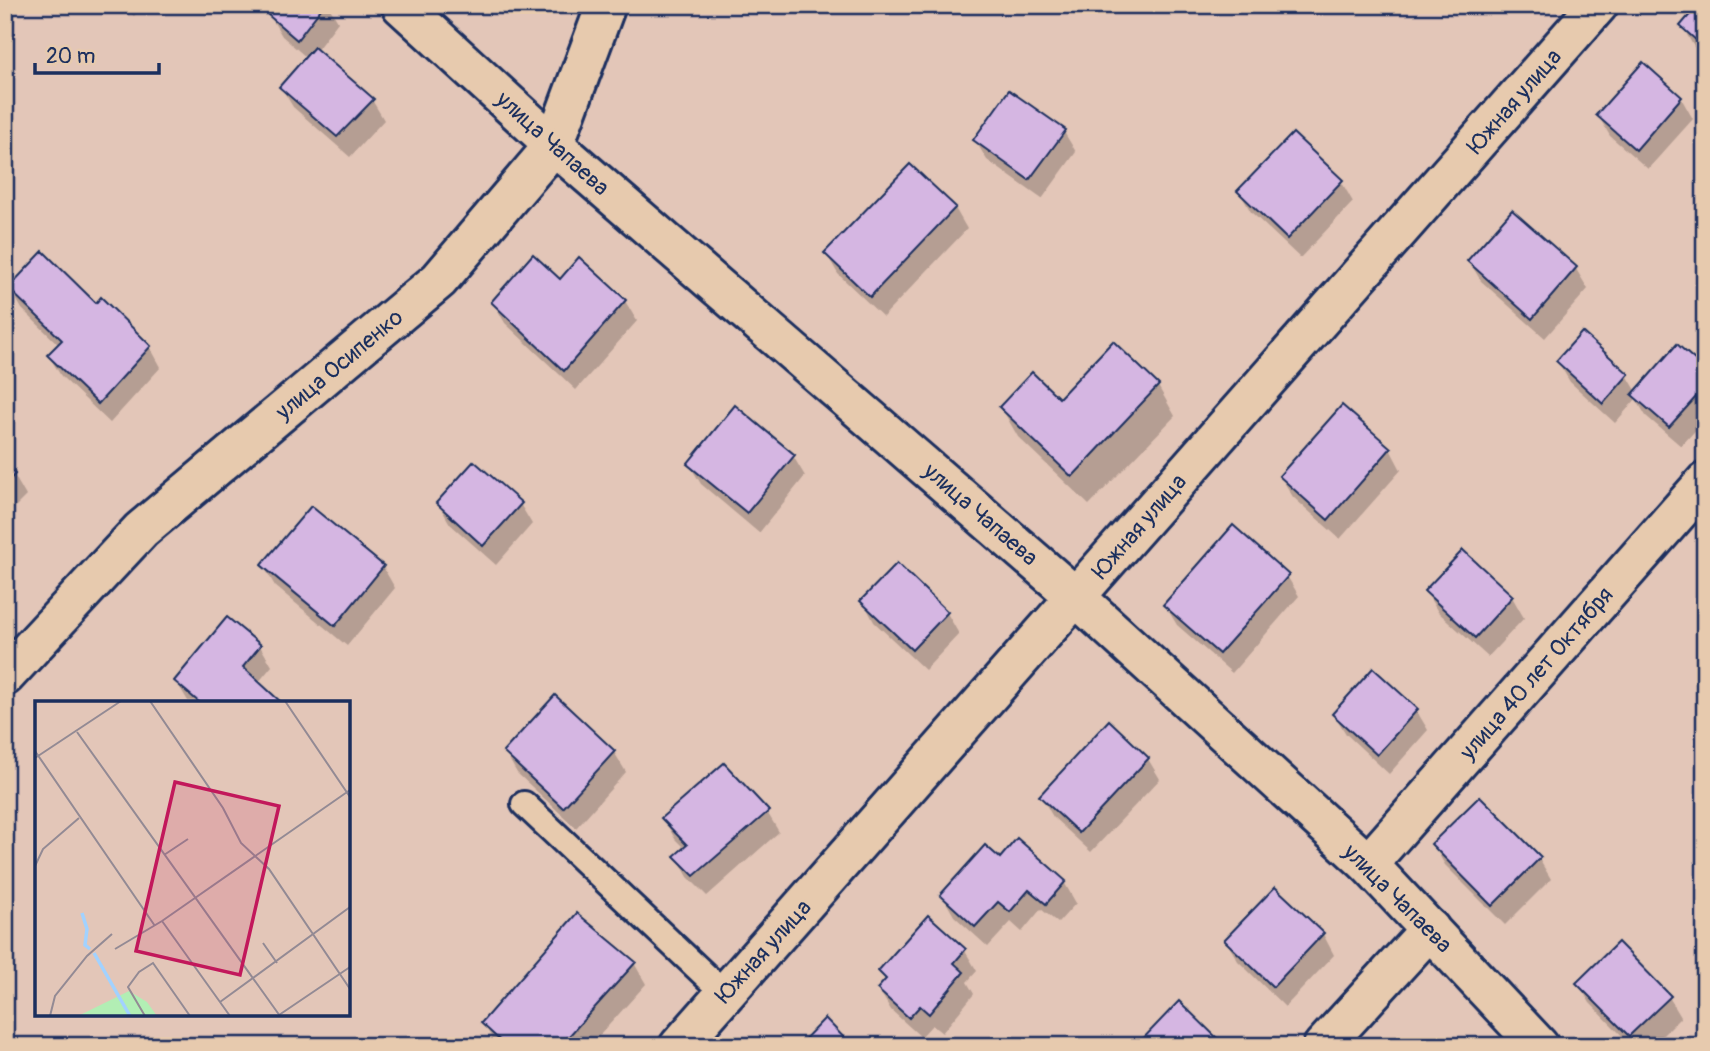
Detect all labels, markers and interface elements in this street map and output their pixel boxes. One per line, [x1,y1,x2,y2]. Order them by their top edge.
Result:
scale bar [35,32,159,76]
text: 20 m [46,43,95,70]
street label: Южная улица [1461,43,1568,160]
street label: улица Чапаева [489,84,615,202]
street label: улица Осипенко [269,303,409,427]
street label: улица Чапаева [917,456,1044,572]
street label: Южная улица [1086,468,1193,585]
street label: улица 40 лет Октября [1453,581,1619,767]
inset map [35,701,350,1016]
street label: улица Чапаева [1336,837,1458,959]
street label: Южная улица [709,893,818,1009]

